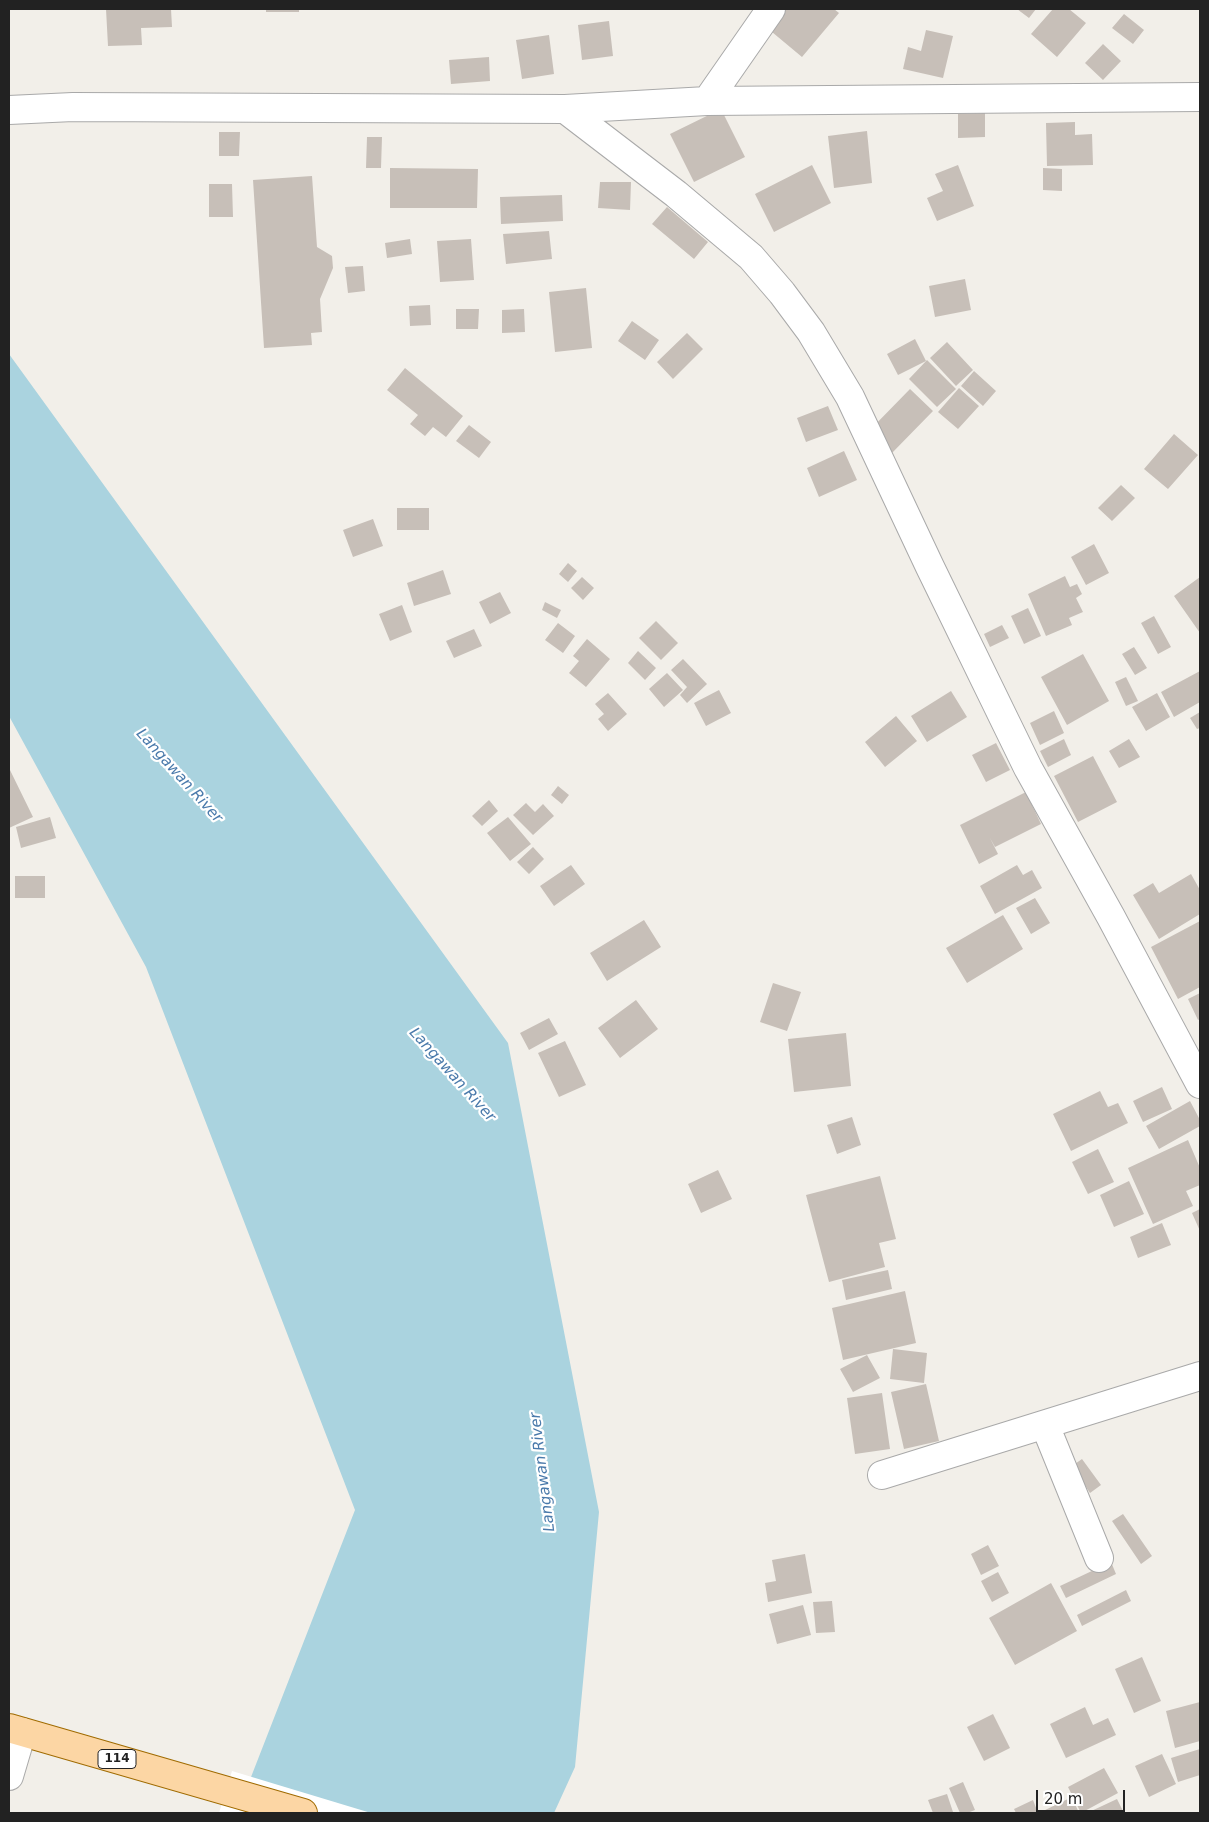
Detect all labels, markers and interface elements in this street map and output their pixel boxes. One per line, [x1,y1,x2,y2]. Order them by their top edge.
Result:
water label: Langawan River [132,725,226,827]
water label: Langawan River [405,1024,499,1126]
water label: Langawan River [527,1411,559,1533]
road number: 114 [98,1750,136,1768]
scale bar [1039,1780,1128,1812]
text: 20 m [1044,1790,1082,1808]

